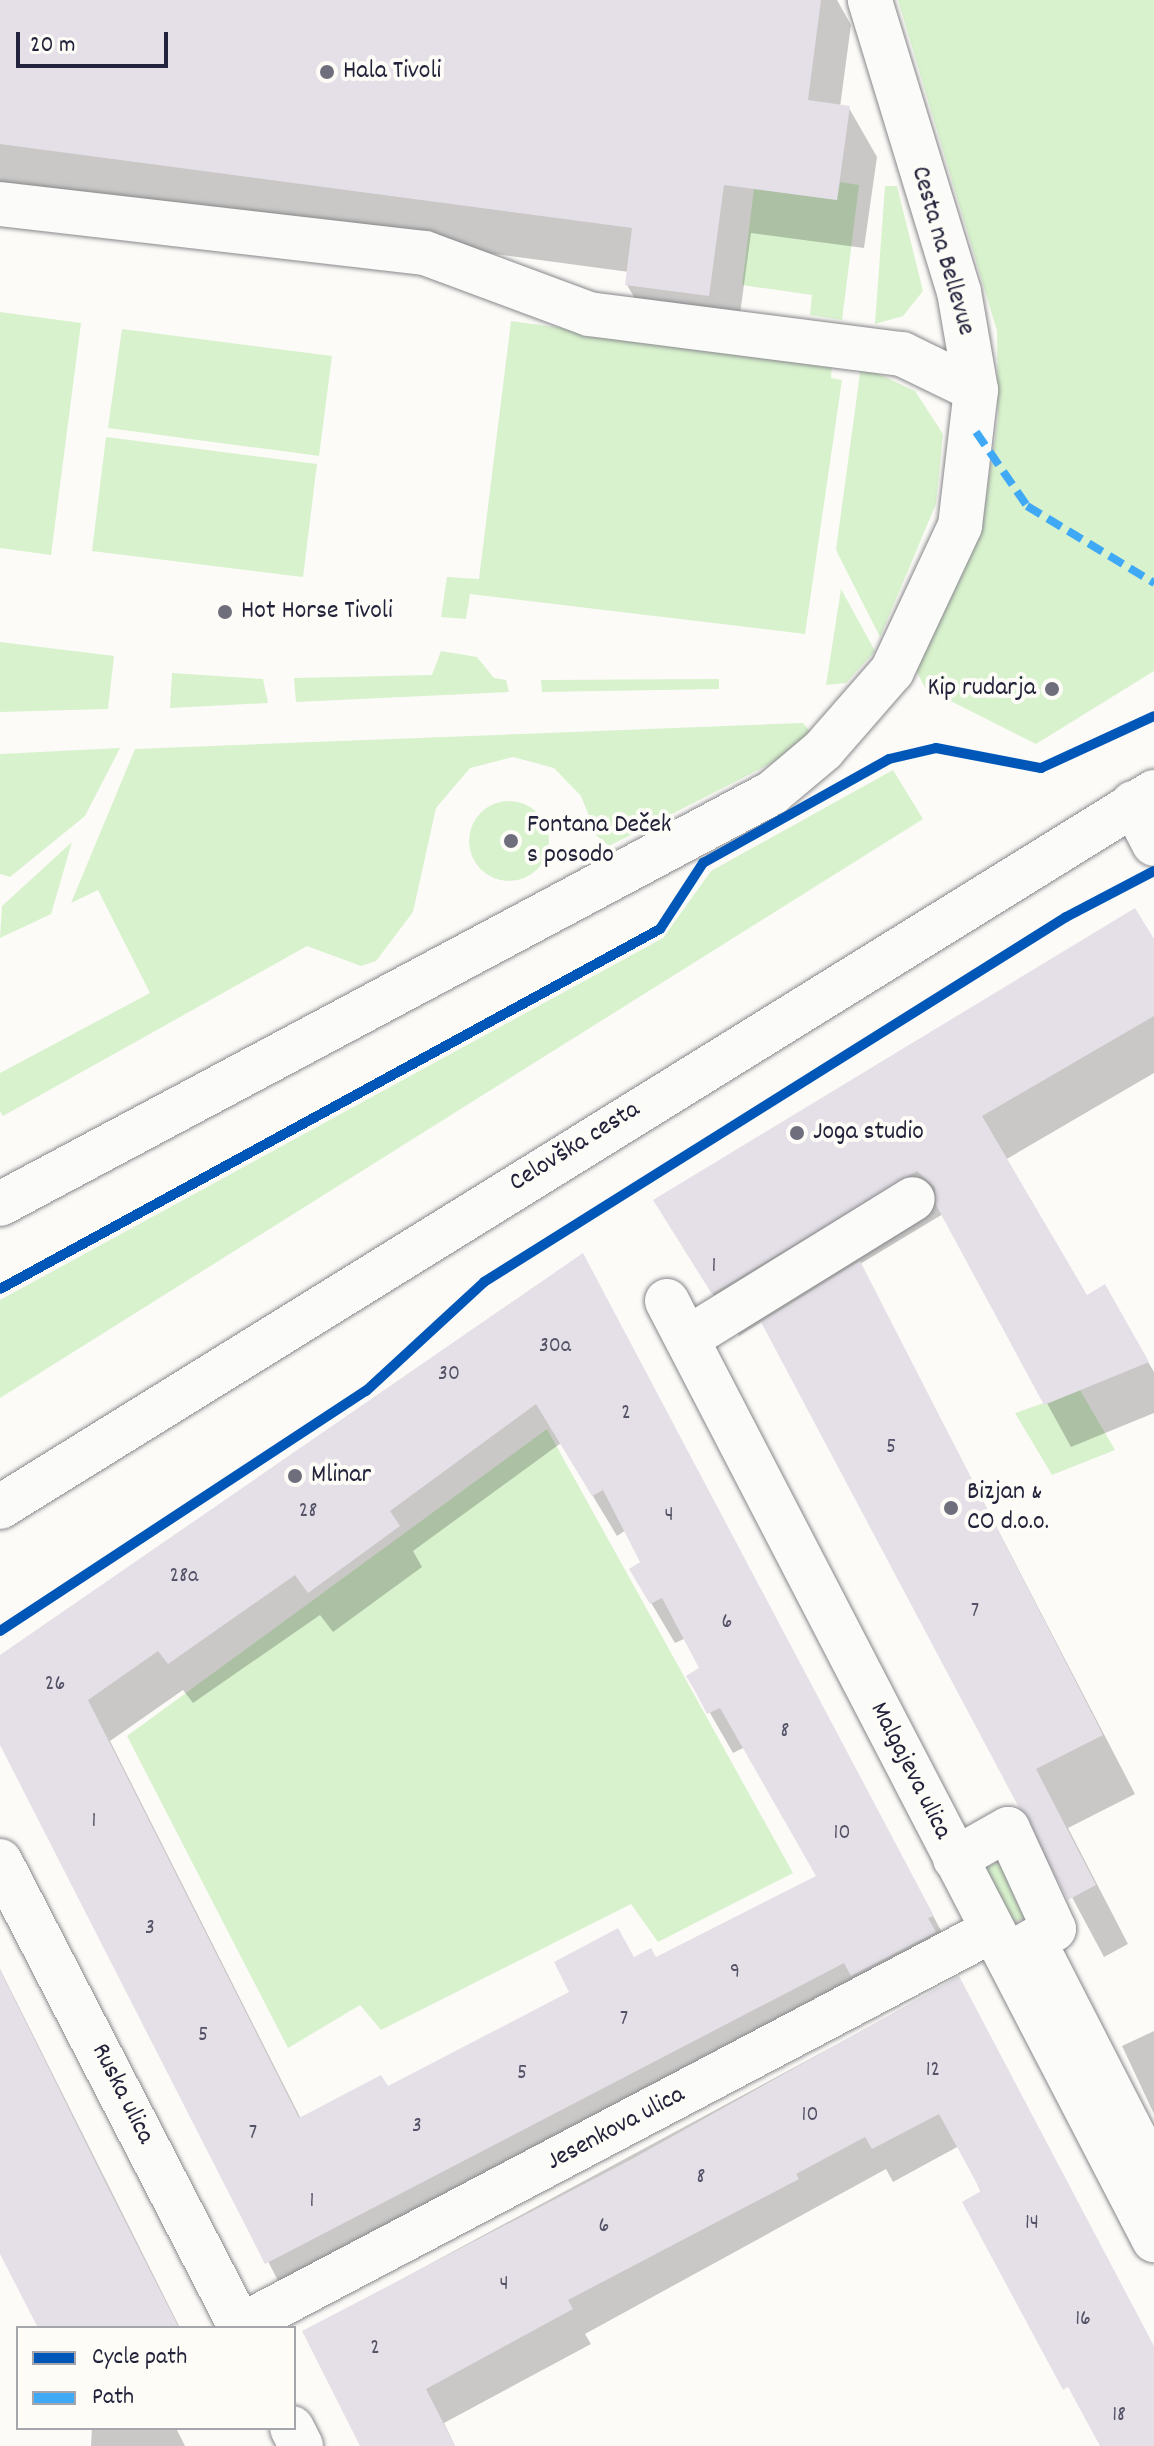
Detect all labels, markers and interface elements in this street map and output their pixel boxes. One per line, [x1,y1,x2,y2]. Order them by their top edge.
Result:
scale bar [20,16,172,66]
text: 20 m [30,29,76,63]
place label: Hala Tivoli [343,56,441,88]
marker: Hala Tivoli [318,63,336,81]
street label: Cesta na Bellevue [903,163,981,339]
place label: Hot Horse Tivoli [241,596,393,628]
marker: Hot Horse Tivoli [216,603,234,621]
place label: Kip rudarja [927,673,1036,705]
marker: Kip rudarja [1043,680,1061,698]
place label: Fontana Deček s posodo [527,810,672,872]
marker: Fontana Deček s posodo [502,832,520,850]
street label: Celovška cesta [504,1095,646,1199]
place label: Joga studio [813,1117,924,1149]
marker: Joga studio [788,1124,806,1142]
house number: 1 [712,1254,716,1280]
house number: 30a [539,1334,571,1360]
house number: 30 [438,1362,460,1388]
house number: 2 [621,1401,631,1427]
house number: 5 [886,1435,896,1461]
place label: Mlinar [311,1460,371,1492]
marker: Mlinar [286,1467,304,1485]
place label: Bizjan & CO d.o.o. [967,1477,1049,1538]
house number: 28 [299,1499,317,1525]
marker: Bizjan & CO d.o.o. [942,1499,960,1517]
house number: 4 [664,1503,674,1529]
house number: 28a [170,1564,198,1590]
house number: 7 [971,1599,979,1625]
house number: 6 [722,1610,732,1636]
house number: 26 [45,1672,65,1698]
street label: Malgajeva ulica [862,1697,958,1845]
house number: 8 [781,1719,789,1745]
house number: 1 [92,1809,96,1835]
house number: 10 [834,1821,850,1847]
house number: 3 [145,1916,155,1942]
house number: 9 [730,1960,740,1986]
house number: 7 [620,2007,628,2033]
house number: 5 [198,2023,208,2049]
street label: Ruska ulica [83,2039,161,2149]
house number: 12 [926,2058,940,2084]
house number: 5 [517,2061,527,2087]
street label: Jesenkova ulica [542,2080,690,2178]
house number: 10 [802,2103,818,2129]
house number: 3 [412,2114,422,2140]
house number: 7 [249,2121,257,2147]
house number: 8 [697,2165,705,2191]
house number: 1 [310,2189,314,2215]
house number: 14 [1025,2211,1039,2237]
house number: 6 [599,2214,609,2240]
house number: 4 [499,2272,509,2298]
house number: 16 [1075,2307,1091,2333]
legend [16,2326,296,2430]
house number: 2 [370,2336,380,2362]
text: Cycle path [92,2341,187,2375]
text: Path [92,2381,134,2415]
house number: 18 [1112,2403,1126,2429]

